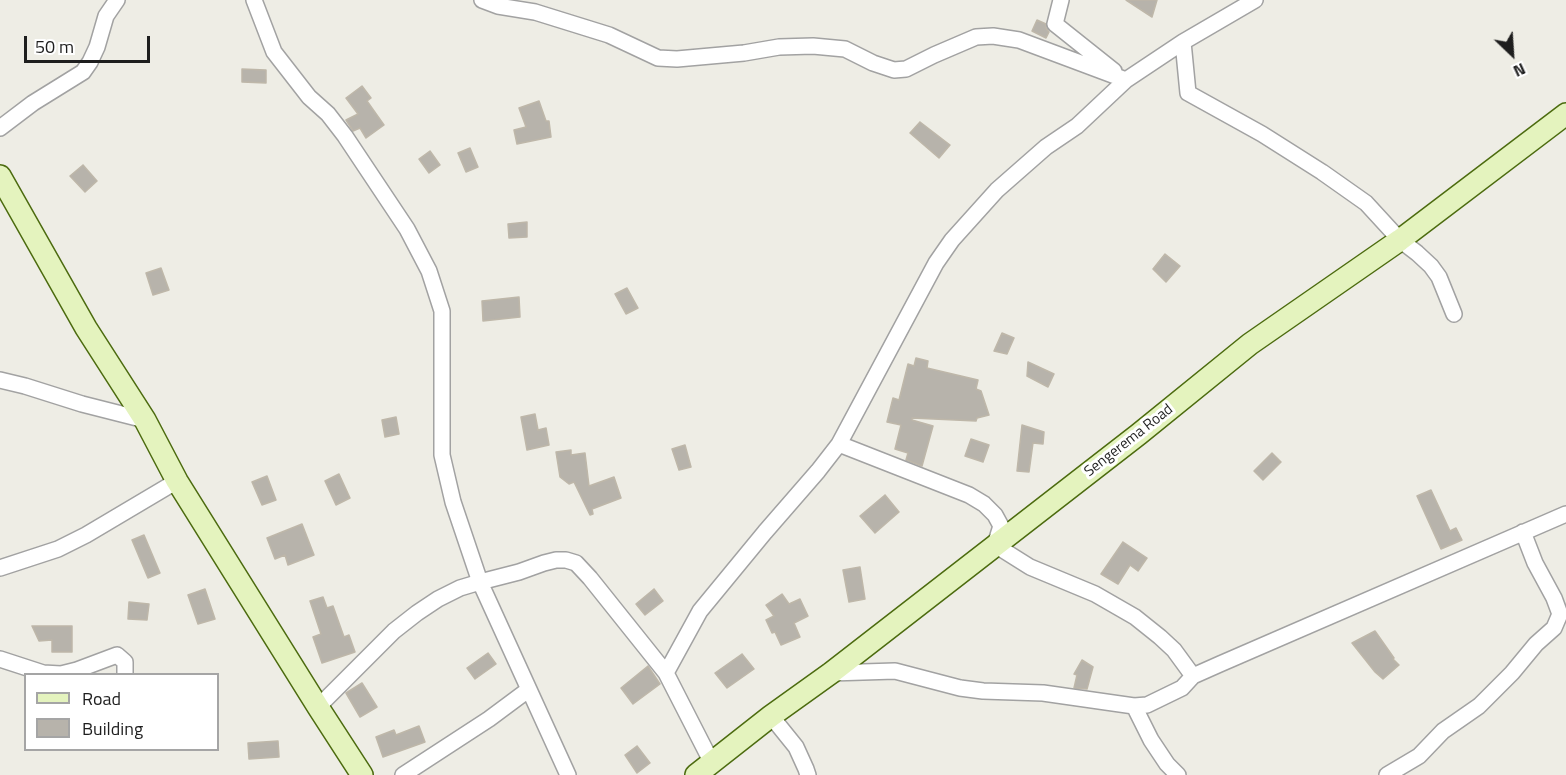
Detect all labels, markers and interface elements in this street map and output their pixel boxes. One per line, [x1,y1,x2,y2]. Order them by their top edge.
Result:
scale bar [27,24,153,62]
north arrow [1482,24,1542,84]
text: 50 m [35,33,74,60]
text: N [1510,57,1530,84]
street label: Sengerema Road [1081,401,1177,481]
legend [24,673,219,751]
text: Road [82,685,121,712]
text: Building [82,715,143,742]

